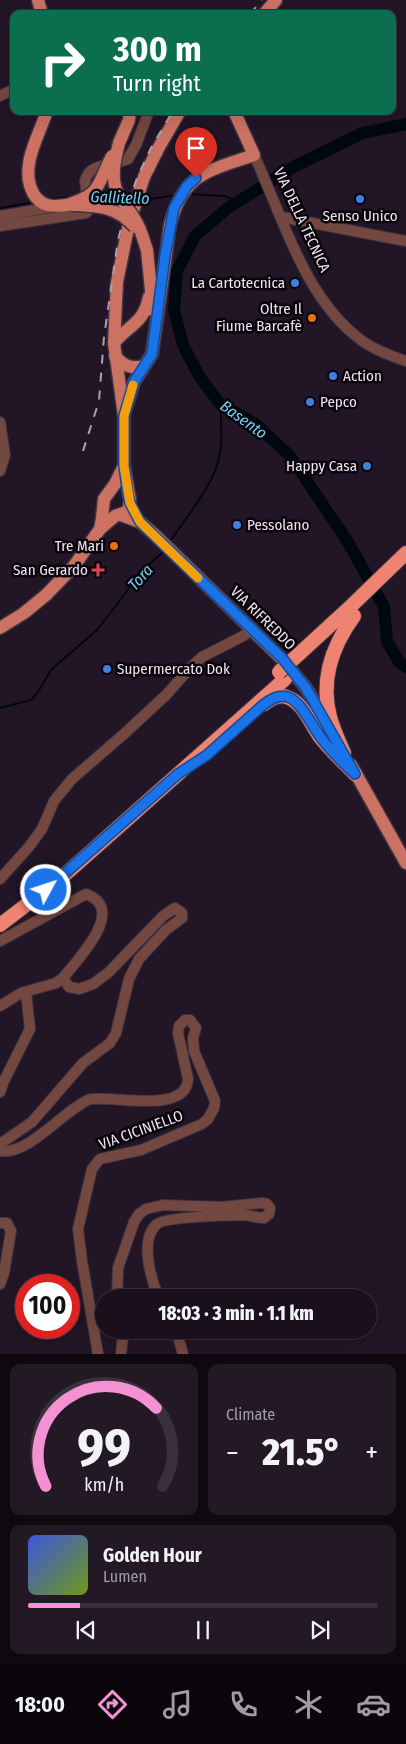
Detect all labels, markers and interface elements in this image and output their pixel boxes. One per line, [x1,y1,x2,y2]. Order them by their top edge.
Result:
text: 300 m [113,28,202,70]
icon: right [30,30,95,95]
text: Turn right [113,70,201,97]
pin [175,127,217,178]
icon: arrive [182,134,210,162]
street label: VIA DELLA TECNICA [270,165,334,275]
water label: Gallitello [90,187,150,208]
marker: Senso Unico [354,193,366,205]
place label: Senso Unico [322,207,398,225]
place label: La Cartotecnica [191,274,285,292]
marker: La Cartotecnica [289,277,301,289]
place label: Oltre Il Fiume Barcafè [216,300,302,335]
marker: Oltre Il Fiume Barcafè [306,312,318,324]
place label: Action [343,367,382,385]
marker: Action [327,370,339,382]
place label: Pepco [320,393,357,411]
water label: Basento [217,396,271,443]
marker: Pepco [304,396,316,408]
place label: Happy Casa [286,457,357,475]
marker: Happy Casa [361,460,373,472]
place label: Pessolano [247,516,309,534]
marker: Pessolano [231,519,243,531]
place label: Tre Mari [55,537,104,555]
marker: Tre Mari [108,540,120,552]
water label: Tora [124,560,157,594]
place label: San Gerardo [13,561,88,579]
marker: San Gerardo [92,564,104,576]
street label: VIA RIFREDDO [227,582,299,654]
place label: Supermercato Dok [117,660,230,678]
marker: Supermercato Dok [101,663,113,675]
position arrow [19,863,71,915]
street label: VIA CICINIELLO [96,1106,186,1154]
speed limit sign: 100 [15,1274,80,1339]
text: 18:03 · 3 min · 1.1 km [158,1302,314,1325]
text: Climate [226,1405,275,1424]
text: 99 [77,1416,131,1479]
text: 21.5° [262,1429,342,1475]
text: − [226,1436,239,1469]
text: + [365,1436,378,1469]
text: km/h [84,1474,124,1496]
text: Golden Hour [103,1544,202,1567]
text: Lumen [103,1567,147,1586]
icon: previous [72,1616,100,1644]
icon: pause [189,1616,217,1644]
icon: next [306,1616,334,1644]
icon: directions [95,1687,130,1722]
icon: music [160,1687,195,1722]
icon: phone [226,1687,261,1722]
icon: climate [291,1687,326,1722]
icon: car [356,1687,391,1722]
text: 18:00 [15,1691,65,1718]

